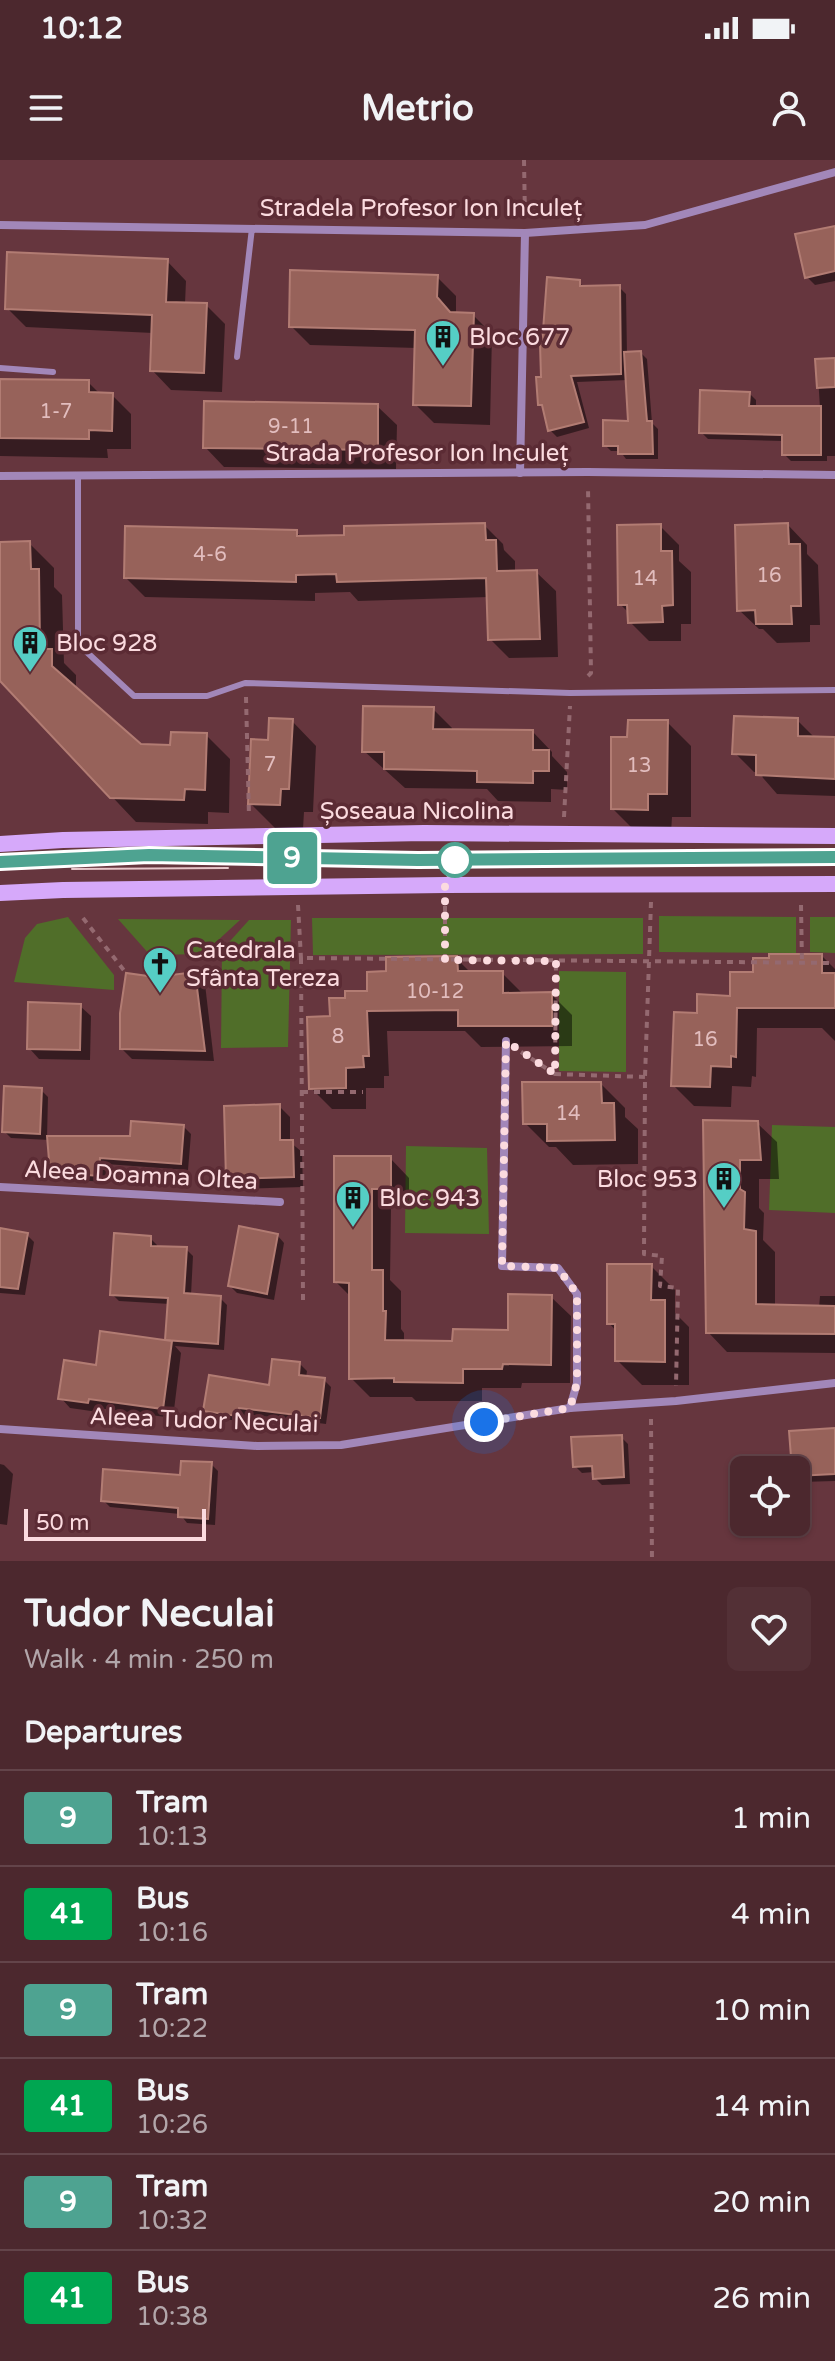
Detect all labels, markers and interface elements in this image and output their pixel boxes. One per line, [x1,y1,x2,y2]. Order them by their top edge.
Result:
text: 10:12 [40,10,123,47]
icon: menu [24,86,68,130]
icon: person [767,86,811,130]
text: Metrio [361,87,474,130]
street label: Stradela Profesor Ion Inculeț [260,194,582,223]
building icon: Bloc 677 [424,318,462,368]
place label: Bloc 677 [469,323,570,352]
house number: 1-7 [40,400,72,424]
house number: 9-11 [268,415,314,439]
street label: Strada Profesor Ion Inculeț [265,439,569,468]
house number: 4-6 [193,543,227,567]
house number: 16 [756,564,782,588]
house number: 14 [632,567,658,591]
building icon: Bloc 928 [11,624,49,674]
place label: Bloc 928 [56,629,157,658]
house number: 7 [264,753,276,777]
house number: 13 [626,754,652,778]
street label: Șoseaua Nicolina [320,797,514,826]
line badge: 9 [266,832,318,884]
text: 9 [283,841,301,875]
unlabelled marker [438,843,472,877]
place label: Catedrala Sfânta Tereza [186,936,340,993]
church icon: Catedrala Sfânta Tereza [141,945,179,995]
house number: 10-12 [406,980,464,1004]
house number: 8 [332,1025,344,1049]
house number: 16 [692,1028,718,1052]
house number: 14 [555,1102,581,1126]
street label: Aleea Doamna Oltea [23,1155,259,1196]
building icon: Bloc 953 [705,1160,743,1210]
place label: Bloc 953 [597,1165,698,1194]
building icon: Bloc 943 [334,1179,372,1229]
place label: Bloc 943 [379,1184,480,1213]
street label: Aleea Tudor Neculai [89,1402,319,1439]
your location [464,1402,504,1442]
map controls [730,1456,810,1536]
button: locate [730,1456,810,1536]
scale bar [24,1505,206,1541]
text: 50 m [36,1510,90,1536]
button: heart [727,1587,811,1671]
text: Tudor Neculai [24,1591,275,1637]
text: Walk · 4 min · 250 m [24,1644,274,1675]
text: Departures [24,1714,182,1751]
text: Tram [136,1784,208,1821]
text: 1 min [731,1800,811,1837]
text: 9 [59,1801,77,1835]
text: 10:13 [136,1821,208,1852]
text: Bus [136,1880,189,1917]
text: 4 min [731,1896,811,1933]
text: 41 [50,1897,86,1931]
text: 10:16 [136,1917,208,1948]
text: Tram [136,1976,208,2013]
text: 10 min [712,1992,811,2029]
text: 9 [59,1993,77,2027]
text: 10:22 [136,2013,208,2044]
text: Bus [136,2072,189,2109]
text: 14 min [712,2088,811,2125]
text: 41 [50,2089,86,2123]
text: 10:26 [136,2109,208,2140]
text: Tram [136,2168,208,2205]
text: 20 min [712,2184,811,2221]
text: 9 [59,2185,77,2219]
text: 10:32 [136,2205,208,2236]
text: Bus [136,2264,189,2301]
text: 26 min [712,2280,811,2317]
text: 41 [50,2281,86,2315]
text: 10:38 [136,2301,208,2332]

